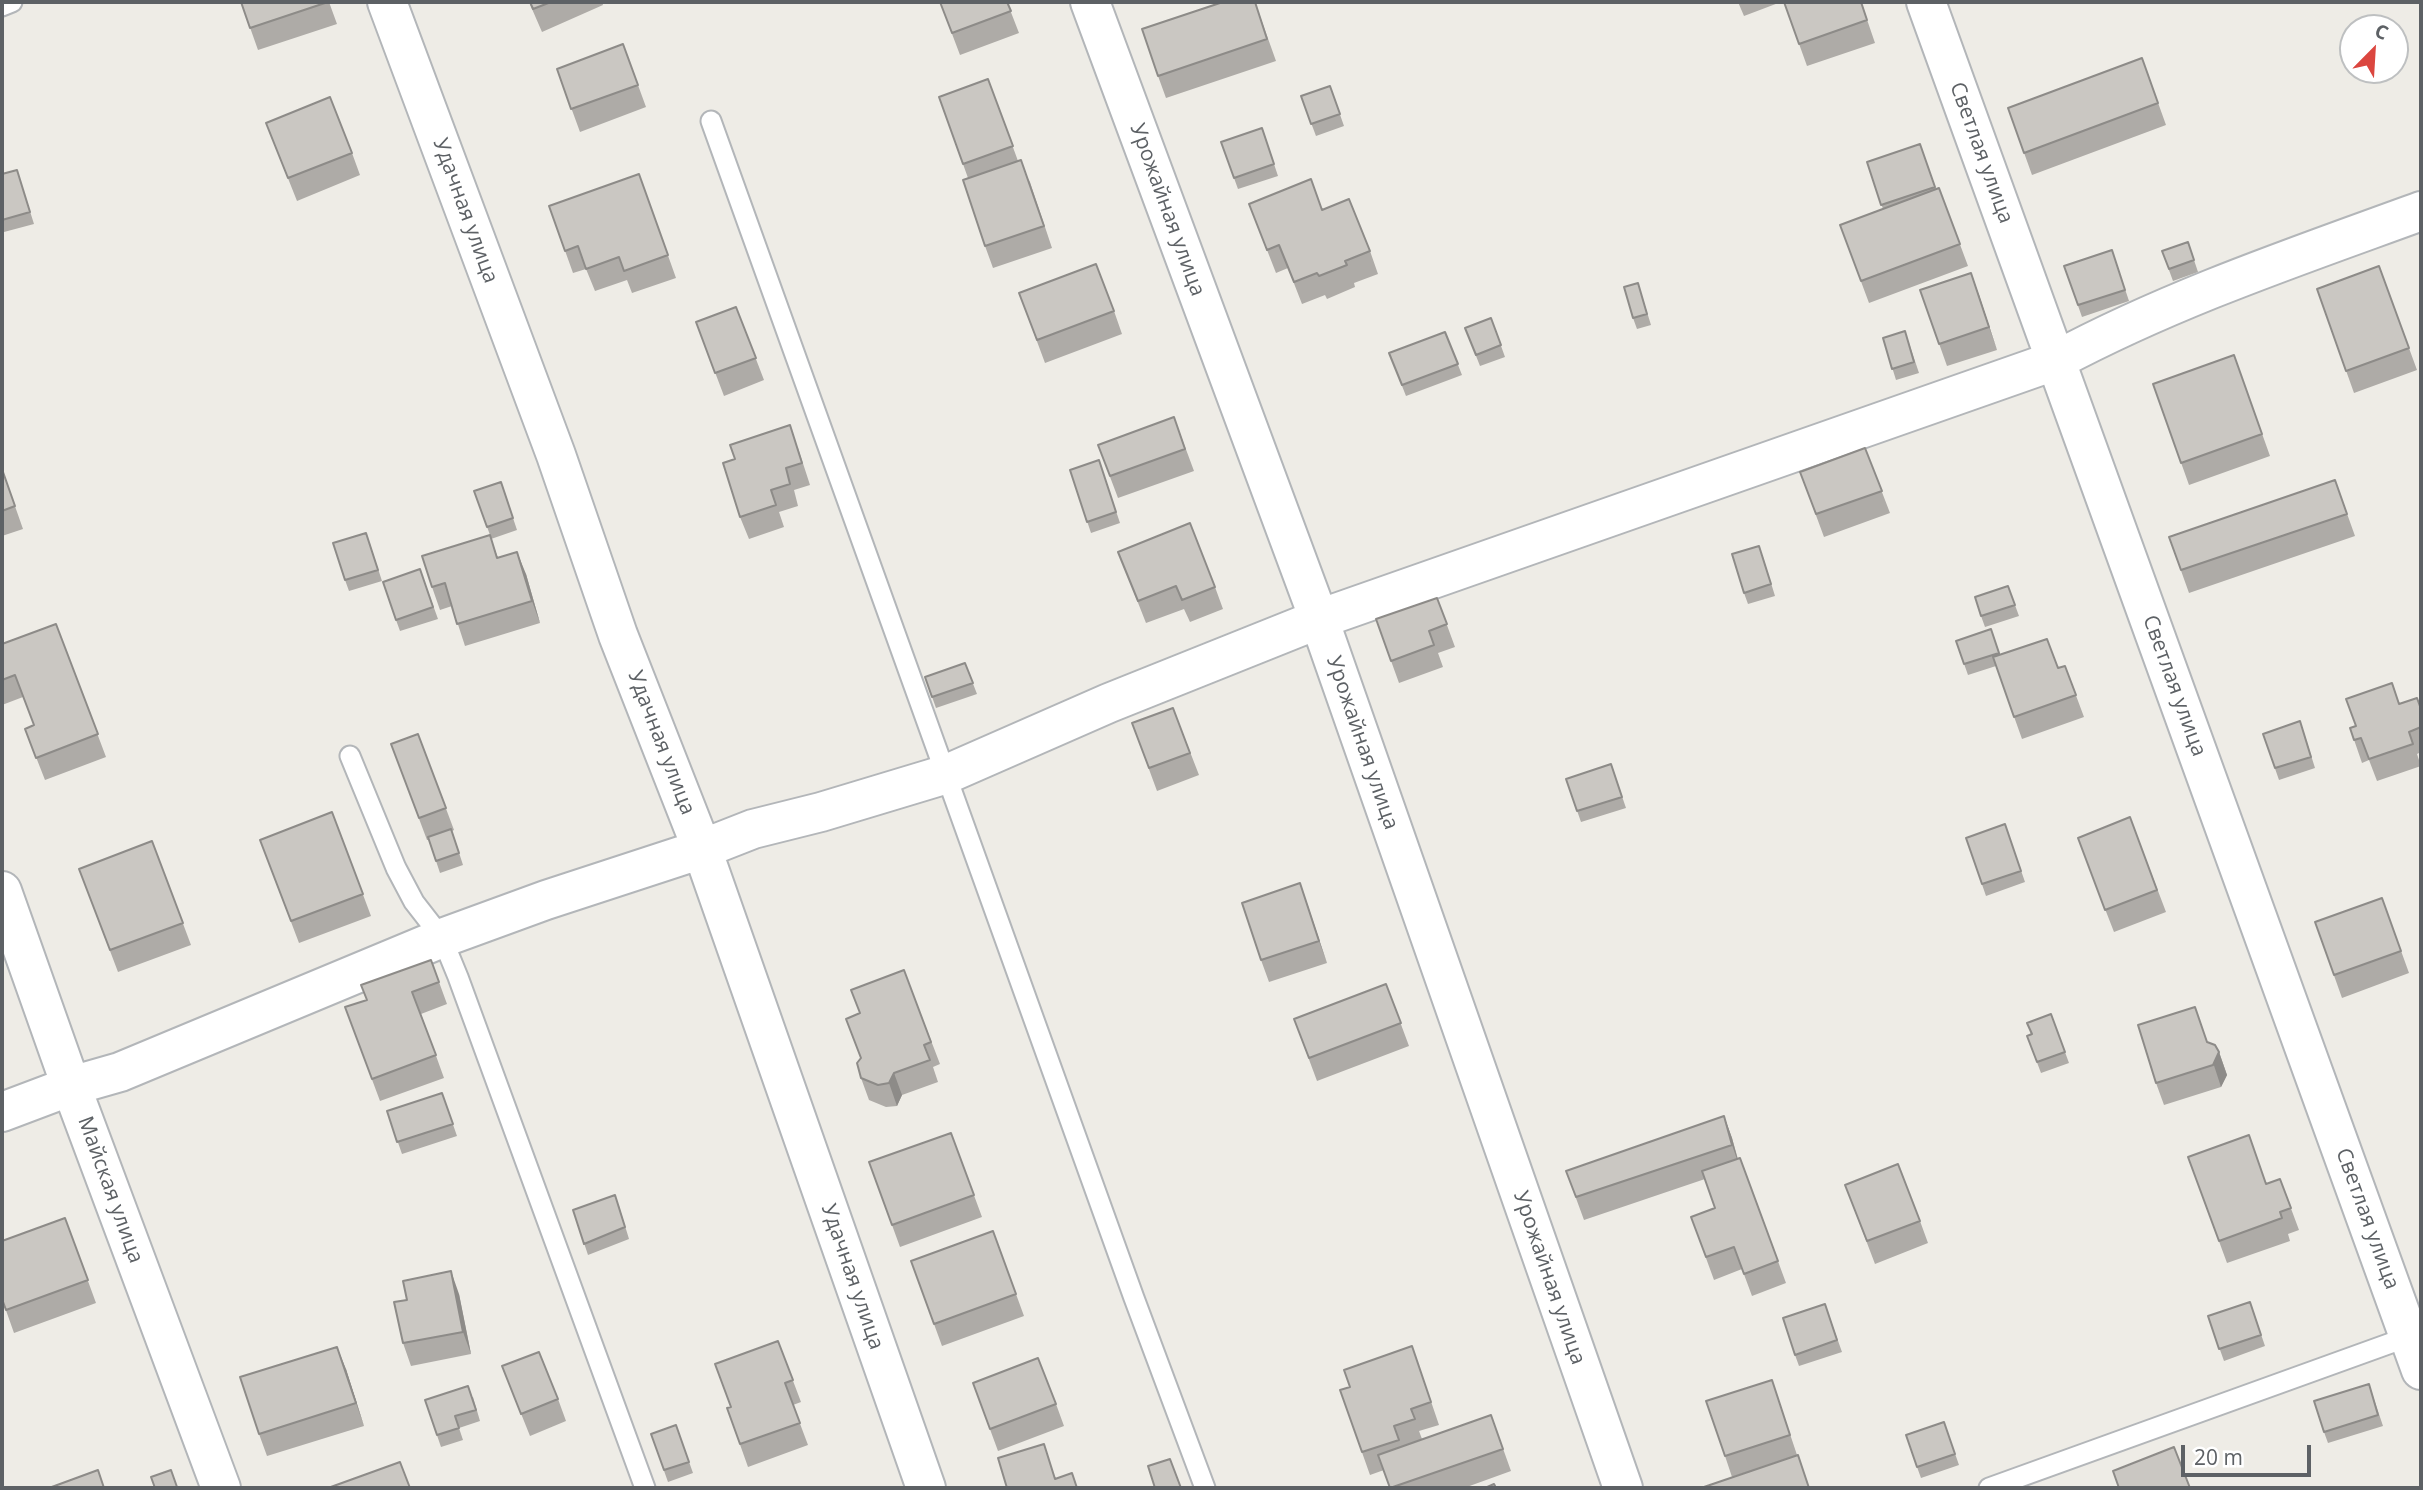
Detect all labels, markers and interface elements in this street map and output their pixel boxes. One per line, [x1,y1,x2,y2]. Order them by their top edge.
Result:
north arrow [2339,14,2409,84]
text: С [2371,17,2393,46]
street label: Светлая улица [1944,79,2018,227]
street label: Урожайная улица [1124,120,1210,300]
street label: Удачная улица [427,135,503,287]
street label: Светлая улица [2137,612,2211,760]
street label: Урожайная улица [1321,653,1403,833]
street label: Удачная улица [622,667,700,819]
street label: Майская улица [72,1113,148,1267]
street label: Светлая улица [2330,1145,2404,1293]
street label: Урожайная улица [1508,1188,1590,1368]
street label: Удачная улица [815,1201,889,1353]
scale bar [2185,1430,2314,1474]
text: 20 m [2194,1443,2243,1471]

